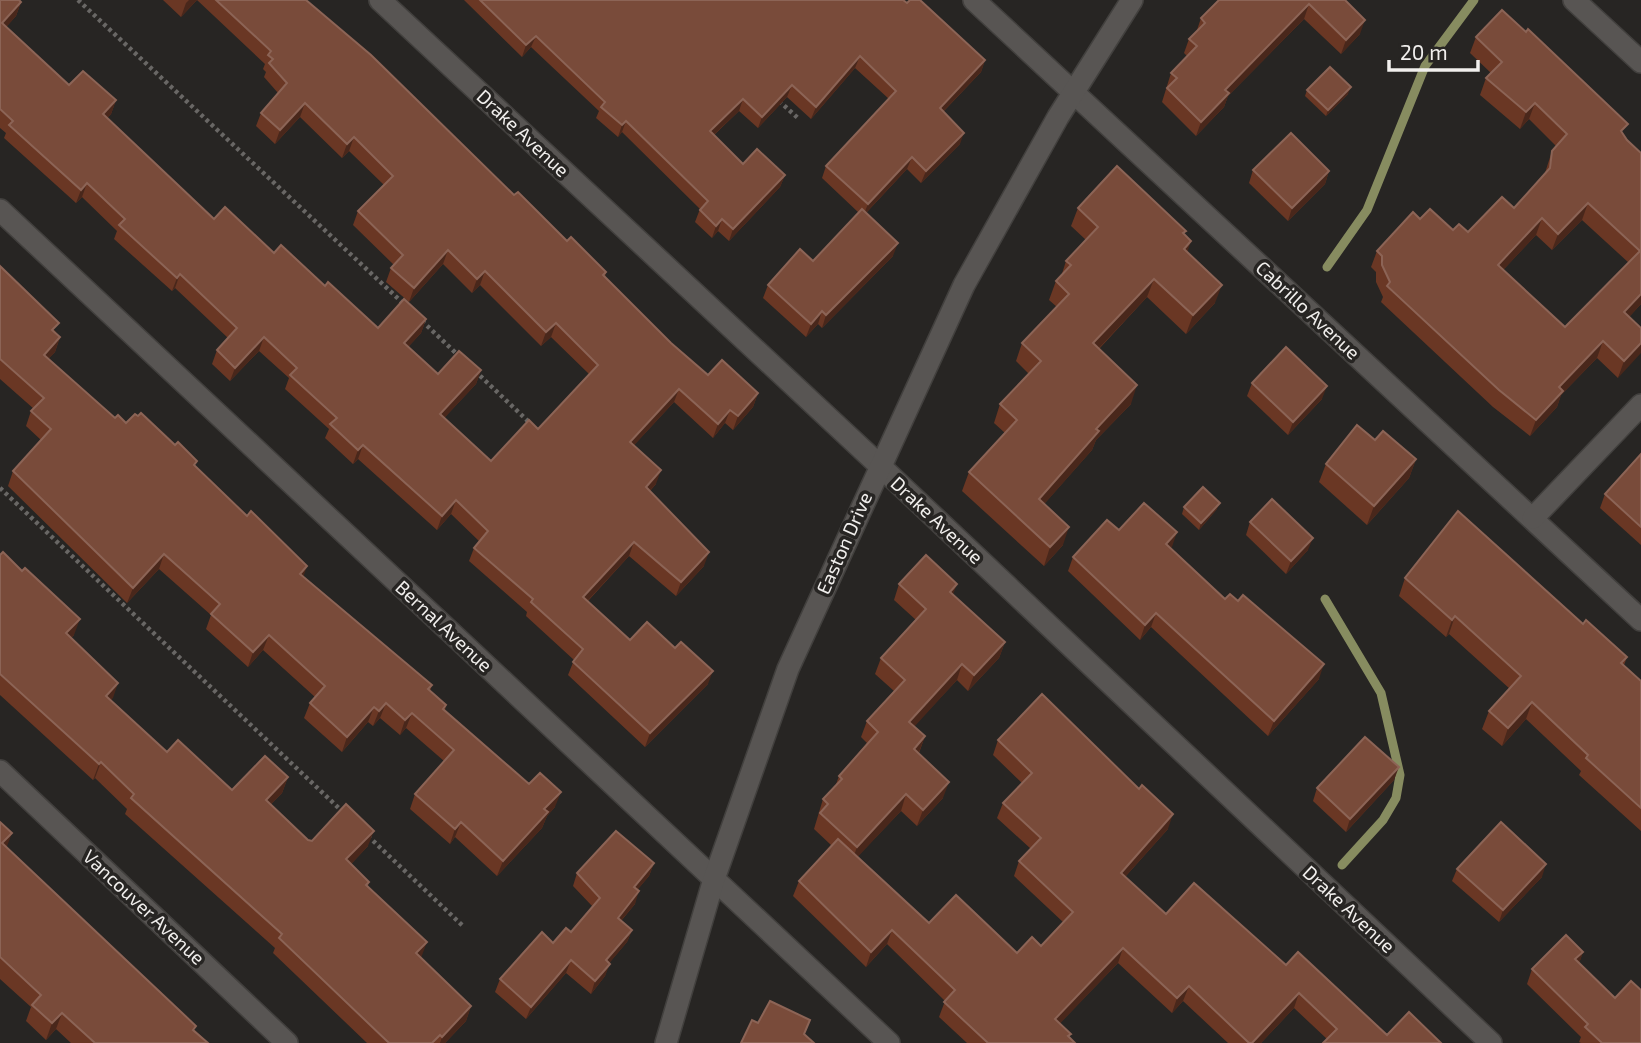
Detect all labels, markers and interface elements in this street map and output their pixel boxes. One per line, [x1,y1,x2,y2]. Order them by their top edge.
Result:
scale bar [1389,28,1478,72]
text: 20 m [1400,39,1448,64]
street label: Drake Avenue [472,84,574,181]
street label: Cabrillo Avenue [1252,256,1365,364]
street label: Drake Avenue [886,471,988,568]
street label: Easton Drive [811,488,876,597]
street label: Bernal Avenue [391,575,497,676]
street label: Vancouver Avenue [79,844,210,969]
street label: Drake Avenue [1298,860,1400,957]

